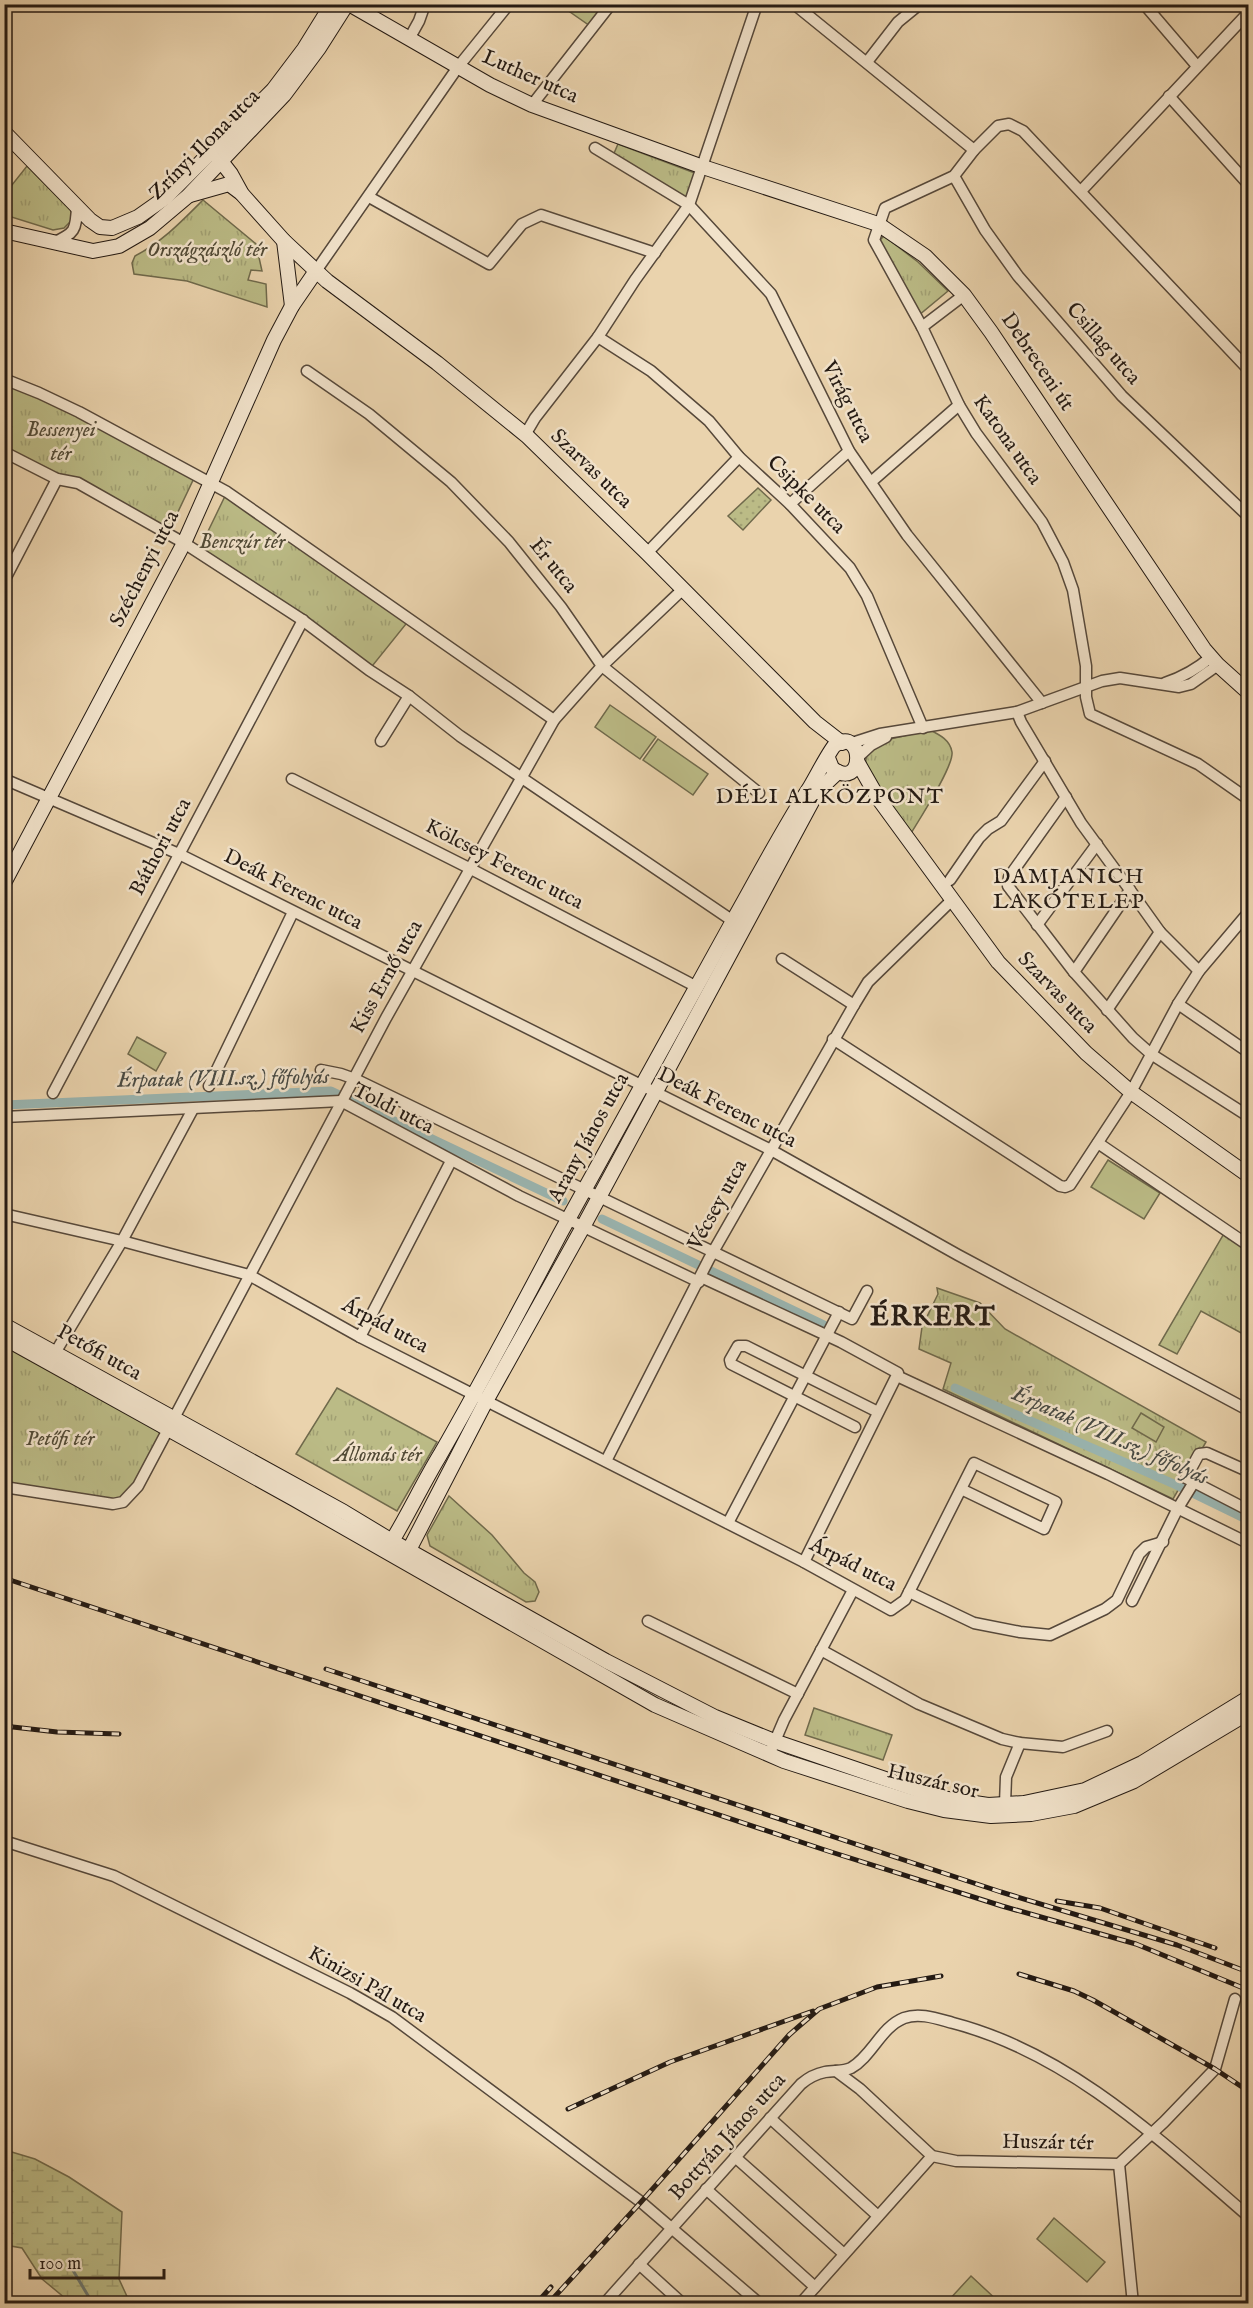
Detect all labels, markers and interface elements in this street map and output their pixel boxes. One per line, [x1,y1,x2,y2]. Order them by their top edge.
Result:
street label: Luther utca [478,44,583,111]
street label: Zrínyi Ilona utca [144,83,267,206]
park label: Országzászló tér [147,237,268,264]
street label: Csillag utca [1060,297,1147,392]
street label: Debreceni út [994,308,1080,416]
street label: Virág utca [814,356,879,448]
street label: Katona utca [966,390,1048,491]
park label: Bessenyei tér [26,417,98,468]
street label: Szarvas utca [544,423,638,515]
street label: Csipke utca [761,450,852,541]
street label: Széchenyi utca [104,505,186,632]
park label: Benczúr tér [199,529,286,556]
street label: Ér utca [523,532,585,600]
district label: DÉLI ALKÖZPONT [716,783,944,811]
street label: Báthori utca [124,793,198,900]
street label: Kölcsey Ferenc utca [420,813,589,917]
street label: Deák Ferenc utca [219,843,368,937]
district label: DAMJANICH LAKÓTELEP [993,863,1145,916]
street label: Kiss Ernő utca [345,915,430,1039]
street label: Szarvas utca [1011,946,1103,1040]
street label: Deák Ferenc utca [653,1061,802,1155]
water label: Érpatak (VIII.sz.) főfolyás [116,1063,330,1095]
street label: Arany János utca [542,1067,636,1209]
street label: Toldi utca [348,1077,439,1141]
street label: Vécsey utca [682,1154,754,1256]
street label: Árpád utca [336,1291,434,1360]
district label: ÉRKERT [870,1299,996,1335]
street label: Petőfi utca [52,1319,147,1388]
water label: Érpatak (VIII.sz.) főfolyás [1006,1380,1213,1492]
park label: Petőfi tér [26,1426,95,1453]
park label: Állomás tér [332,1441,422,1469]
street label: Árpád utca [804,1530,902,1599]
street label: Huszár sor [884,1758,982,1806]
street label: Kinizsi Pál utca [303,1940,432,2030]
street label: Bottyán János utca [664,2067,793,2206]
street label: Huszár tér [1002,2129,1094,2157]
scale bar [30,2242,164,2280]
text: 100 m [39,2253,81,2276]

